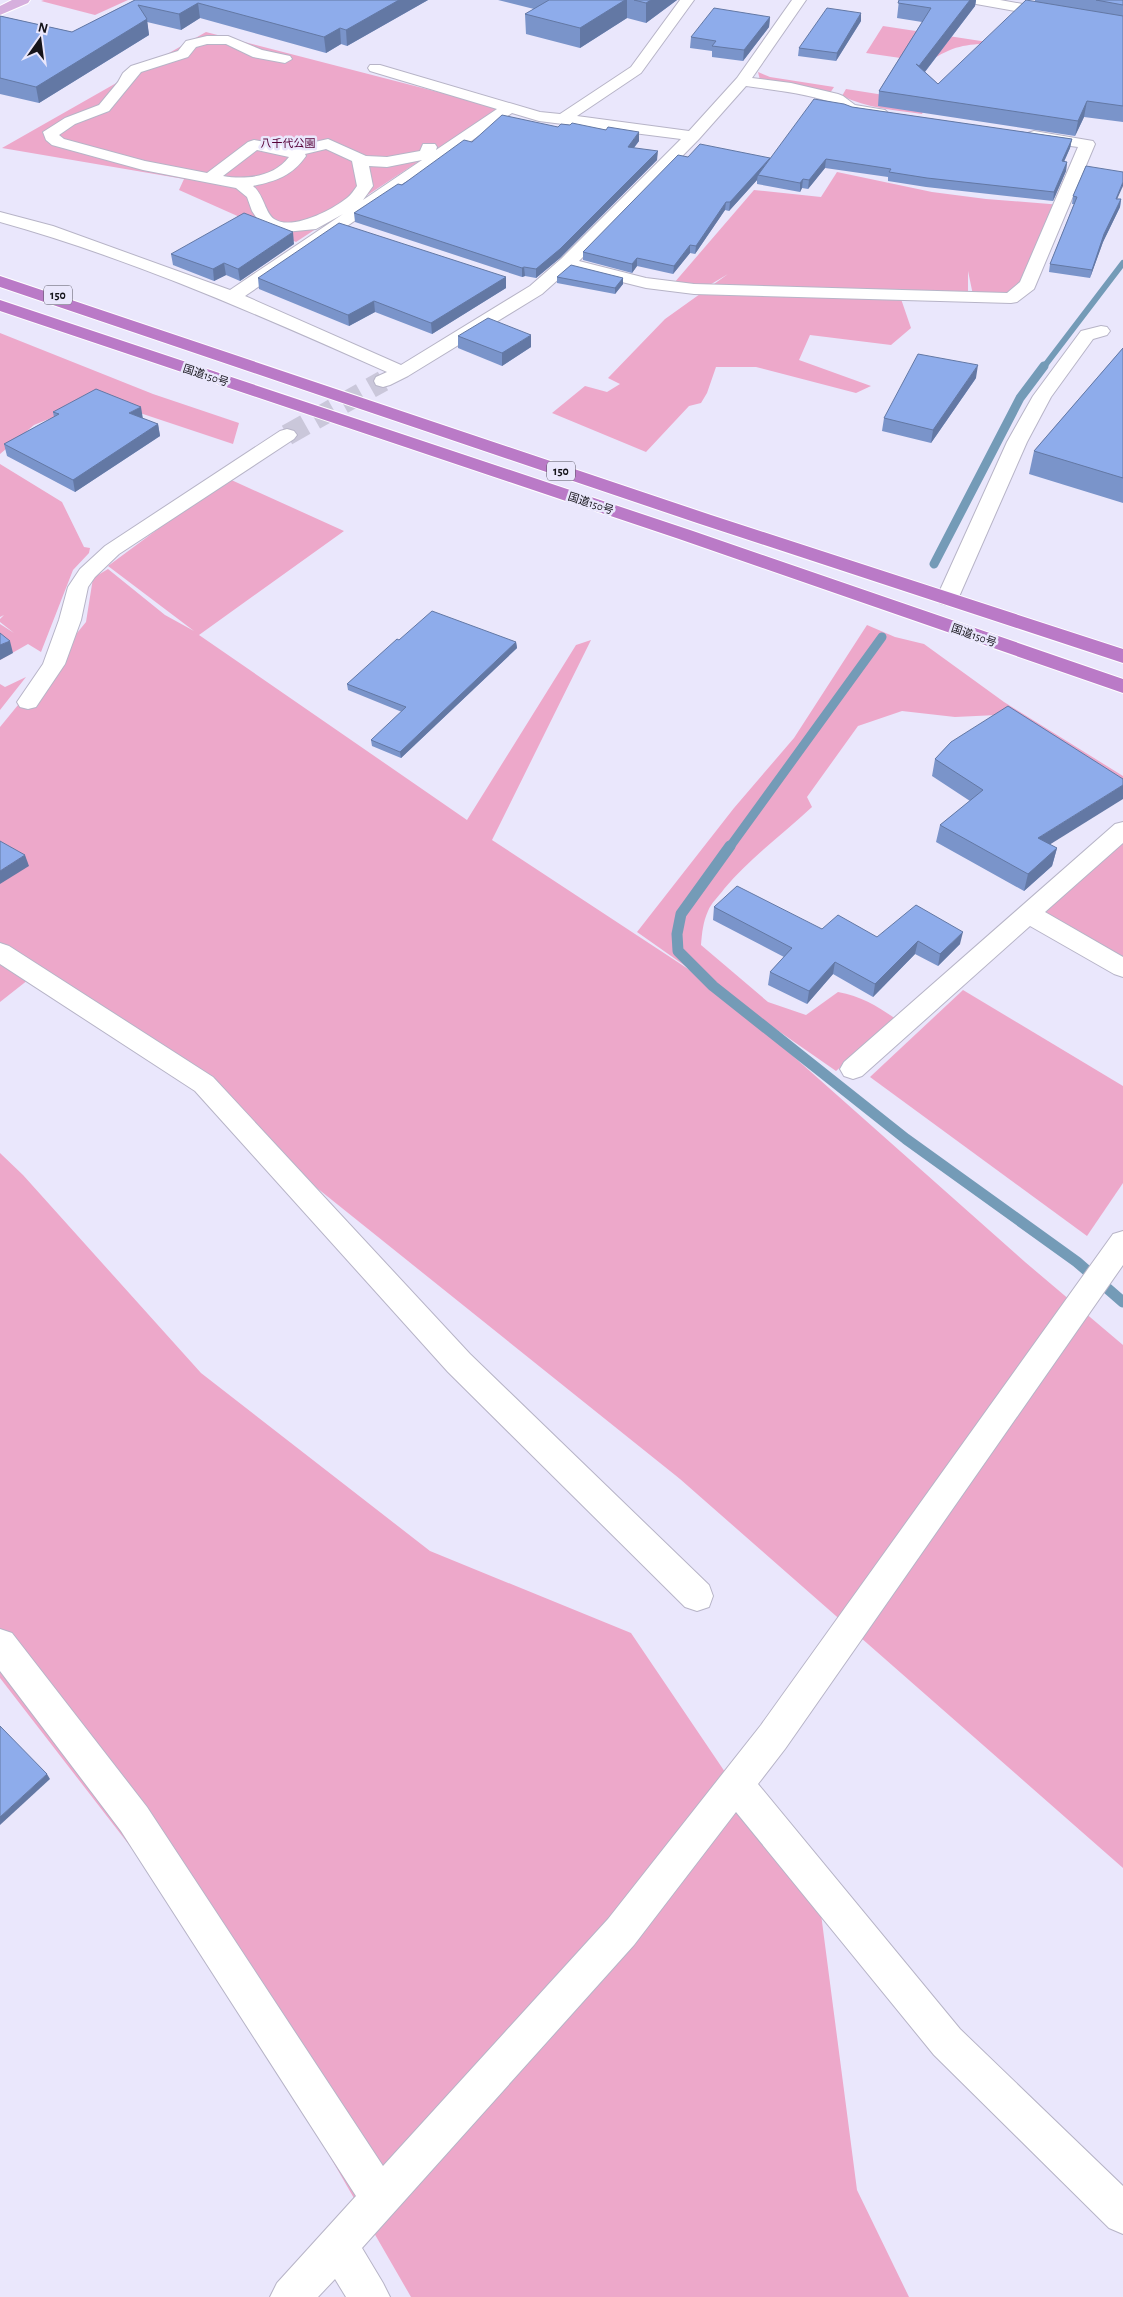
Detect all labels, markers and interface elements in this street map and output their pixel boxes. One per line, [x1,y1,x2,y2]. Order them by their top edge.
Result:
north arrow [15,15,65,65]
text: N [36,20,49,36]
park label: 八千代公園 [261,137,316,149]
road number: 150 [44,286,72,304]
street label: 国道150号 [182,362,230,388]
road number: 150 [547,462,575,481]
street label: 国道150号 [567,490,615,516]
street label: 国道150号 [950,622,998,648]

